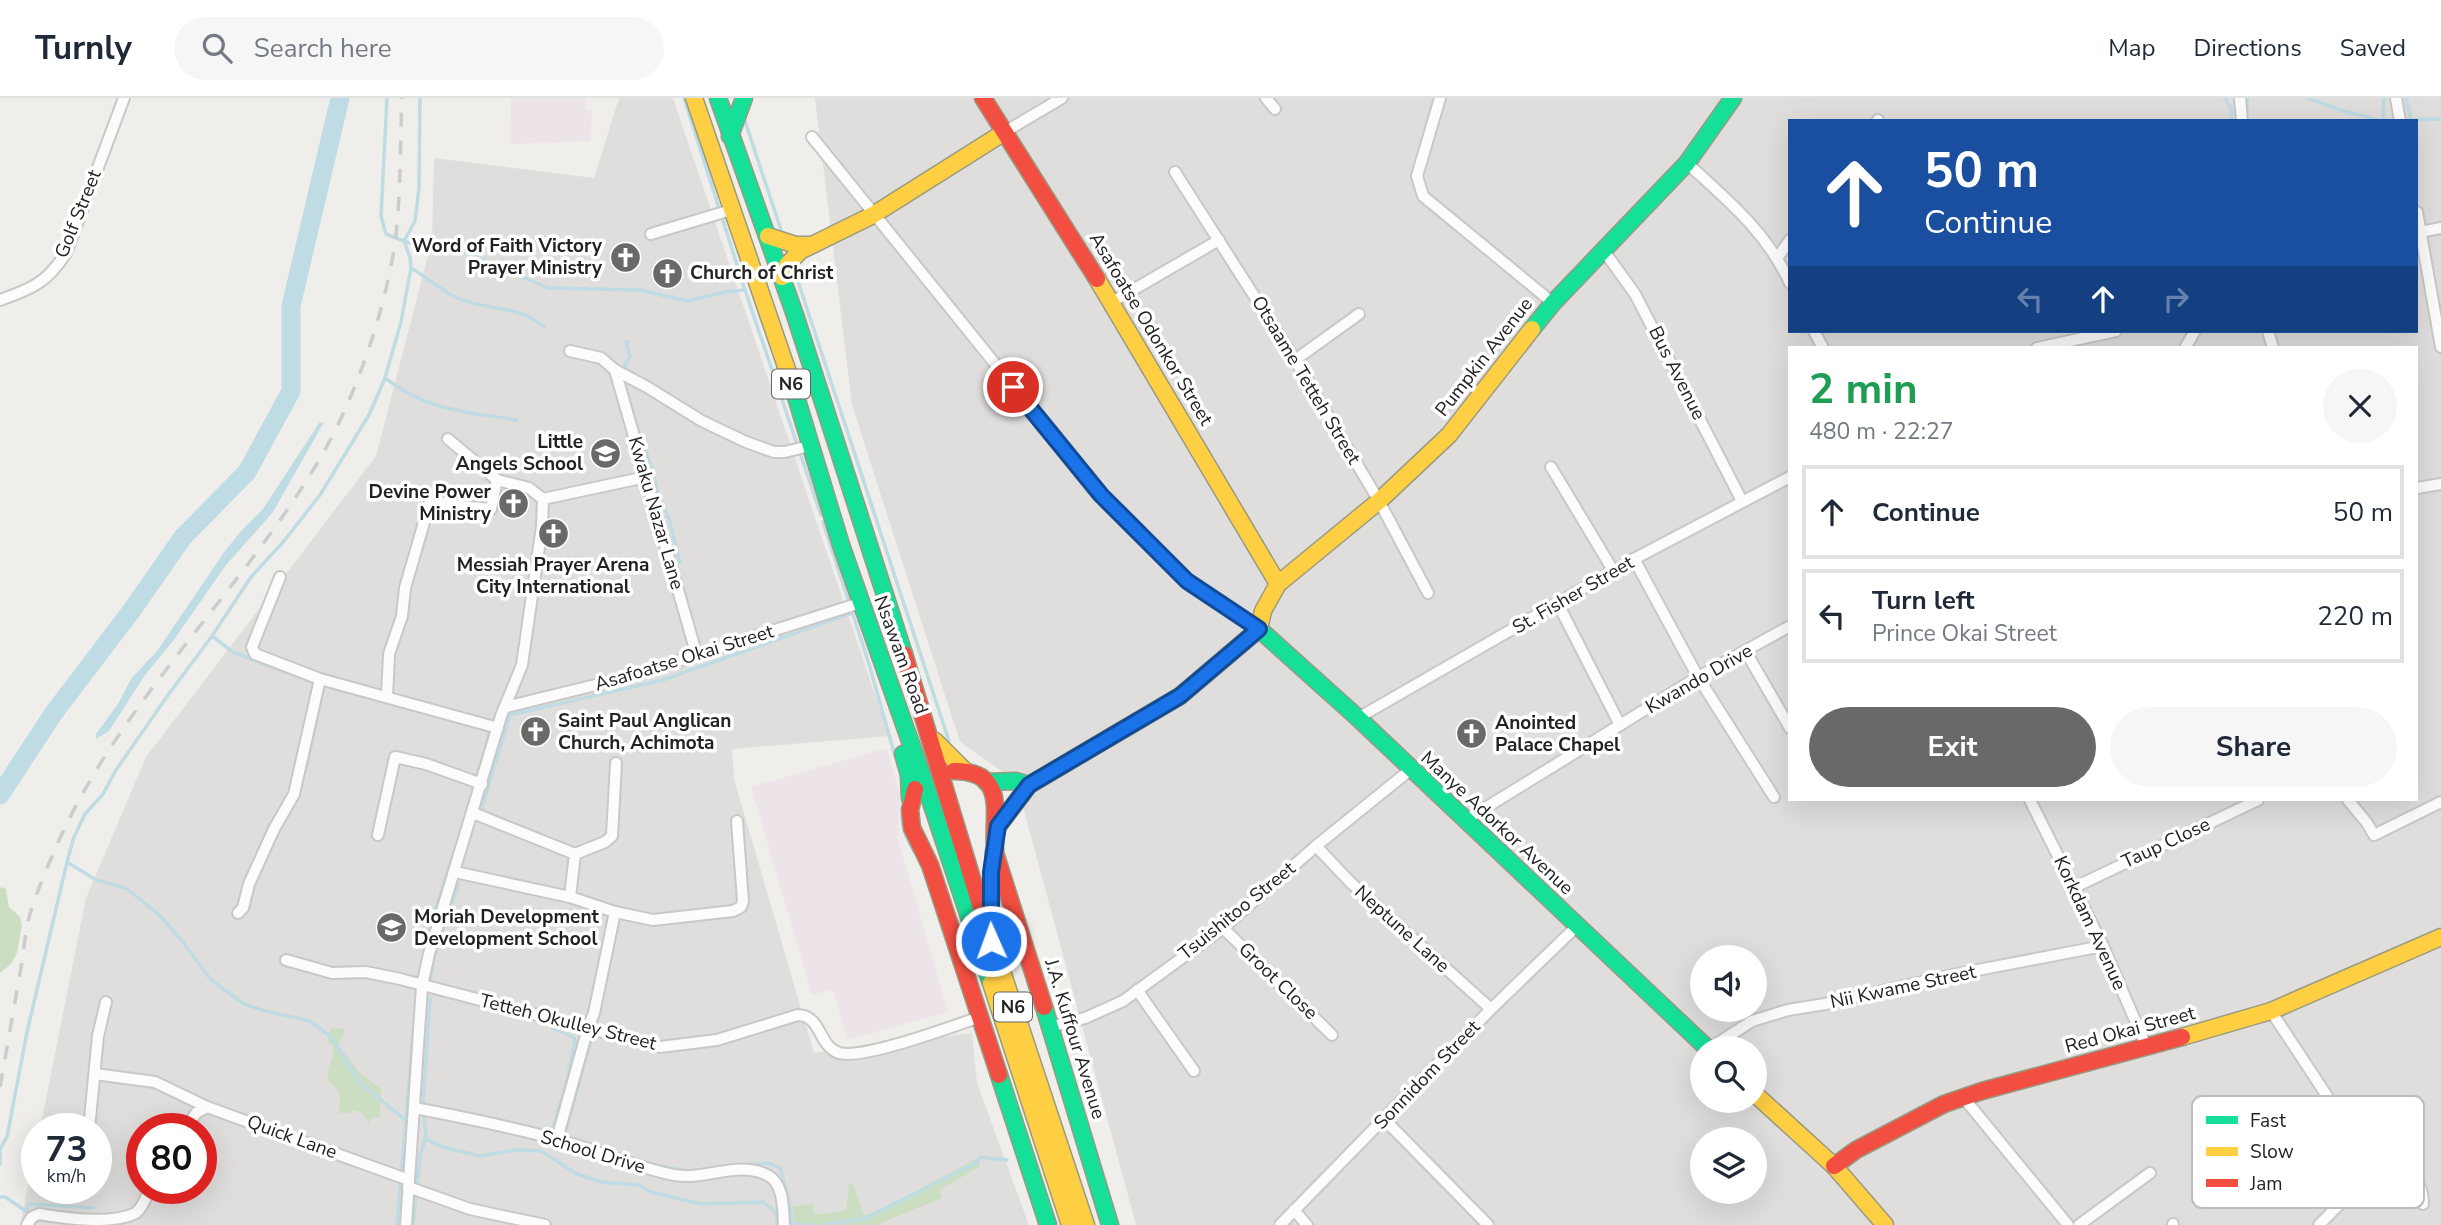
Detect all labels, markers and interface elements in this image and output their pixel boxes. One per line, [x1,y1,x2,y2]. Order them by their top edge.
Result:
search box [174,17,664,80]
text: Turnly [35,26,132,71]
icon: search [198,29,236,67]
text: Search here [254,31,392,66]
text: Map [2108,32,2155,64]
text: Directions [2193,32,2302,64]
text: Saved [2340,32,2406,64]
text: 50 m [1924,137,2039,204]
icon: ahead [1809,147,1900,238]
street label: Golf Street [49,166,108,262]
text: Continue [1924,201,2052,244]
street label: Asafoatse Odonkor Street [1083,228,1219,431]
place label: Word of Faith Victory Prayer Ministry [412,233,603,281]
church icon: Word of Faith Victory Prayer Ministry [608,240,642,274]
church icon: Church of Christ [650,256,684,290]
place label: Church of Christ [690,260,834,286]
icon: left [2011,280,2049,318]
icon: ahead [2084,280,2122,318]
icon: right [2157,280,2195,318]
street label: Otsaame Tetteh Street [1245,291,1367,469]
street label: Pumpkin Avenue [1429,292,1539,422]
street label: Bus Avenue [1642,322,1712,424]
pin [983,357,1043,417]
text: 2 min [1809,361,1918,418]
icon: arrive [994,368,1032,406]
button: close [2323,369,2397,443]
road number: N6 [772,370,810,398]
text: 480 m · 22:27 [1809,416,1954,447]
place label: Little Angels School [456,429,583,477]
street label: Kwaku Nazar Lane [622,433,690,593]
school or university icon: Little Angels School [589,436,623,470]
place label: Devine Power Ministry [369,479,492,527]
church icon: Devine Power Ministry [497,486,531,520]
icon: ahead [1813,493,1851,531]
text: Continue [1872,495,1980,530]
text: 50 m [2333,495,2393,530]
church icon: Messiah Prayer Arena City International [536,517,570,551]
street label: St. Fisher Street [1508,550,1639,640]
place label: Messiah Prayer Arena City International [457,552,649,600]
text: Turn left [1872,583,1975,618]
street label: Nsawam Road [868,592,934,718]
icon: left [1813,597,1851,635]
text: 220 m [2317,599,2393,634]
street label: Asafoatse Okai Street [591,618,777,698]
text: Prince Okai Street [1872,618,2057,649]
street label: Kwando Drive [1641,638,1757,720]
button: Exit [1809,707,2096,787]
button: Share [2110,707,2397,787]
place label: Saint Paul Anglican Church, Achimota [558,708,731,756]
place label: Anointed Palace Chapel [1495,710,1620,758]
church icon: Saint Paul Anglican Church, Achimota [518,715,552,749]
church icon: Anointed Palace Chapel [1455,717,1489,751]
street label: Manye Adorkor Avenue [1415,745,1579,901]
street label: Taup Close [2118,811,2214,875]
street label: Korkdam Avenue [2048,852,2132,994]
street label: Tsuishitoo Street [1173,856,1301,966]
street label: Neptune Lane [1349,879,1455,979]
place label: Moriah Development Development School [414,904,599,952]
position arrow [954,904,1028,978]
school or university icon: Moriah Development Development School [374,911,408,945]
street label: Groot Close [1233,937,1323,1025]
map controls [1690,945,1767,1204]
button: sound [1690,945,1767,1022]
street label: J.A. Kuffour Avenue [1038,955,1112,1122]
street label: Nii Kwame Street [1828,959,1978,1015]
street label: Tetteh Okulley Street [477,987,659,1057]
road number: N6 [994,992,1032,1022]
street label: Red Okai Street [2062,1000,2198,1060]
street label: Sonnidom Street [1368,1014,1486,1135]
button: search [1690,1036,1767,1113]
legend [2192,1096,2424,1208]
text: Fast [2250,1108,2286,1134]
street label: Quick Lane [243,1109,341,1165]
speed limit sign: 80 [126,1113,217,1204]
street label: School Drive [538,1124,648,1180]
text: 73 [45,1126,88,1173]
button: layers [1690,1127,1767,1204]
text: Slow [2250,1139,2294,1165]
text: km/h [47,1164,86,1188]
text: Jam [2249,1171,2283,1197]

